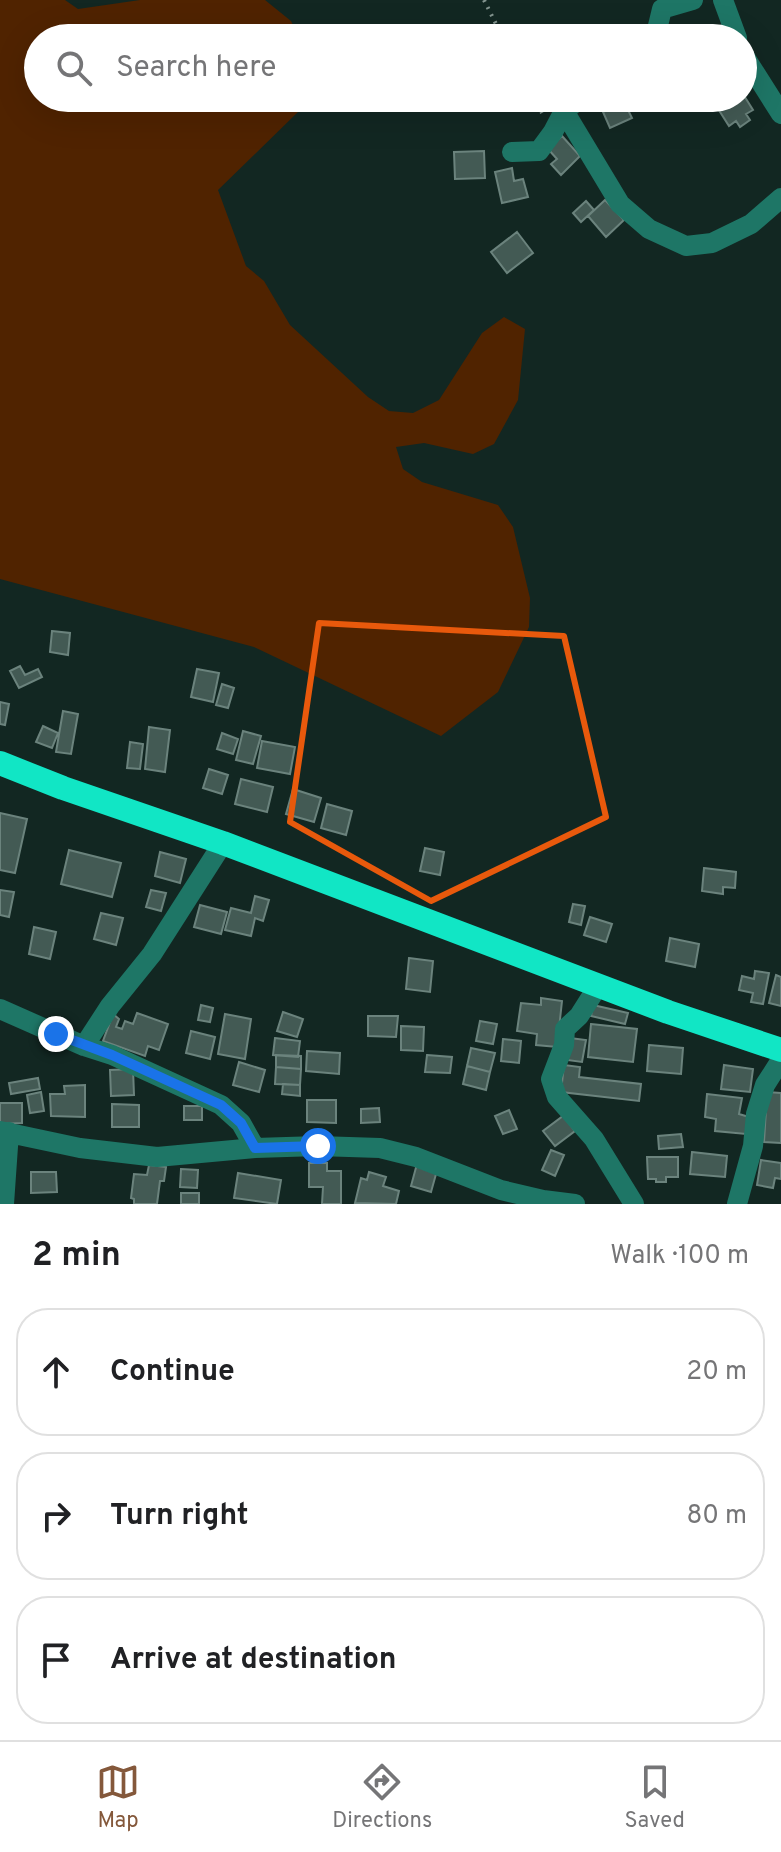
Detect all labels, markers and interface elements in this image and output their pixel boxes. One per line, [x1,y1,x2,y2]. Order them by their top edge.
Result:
search box [24,24,757,112]
icon: search [52,46,96,90]
text: Search here [116,50,276,87]
route end [38,1016,74,1052]
route start [300,1128,336,1164]
text: 2 min [32,1235,121,1278]
text: Walk · 100 m [610,1240,749,1273]
icon: ahead [34,1350,78,1394]
text: Continue [110,1354,235,1391]
text: 20 m [686,1356,747,1389]
icon: right [34,1494,78,1538]
text: Turn right [110,1498,248,1535]
text: 80 m [687,1500,747,1533]
icon: arrive [34,1638,78,1682]
text: Arrive at destination [110,1642,396,1679]
tab: Map [96,1760,140,1835]
tab: Directions [332,1760,432,1835]
tab: Saved [624,1760,685,1835]

